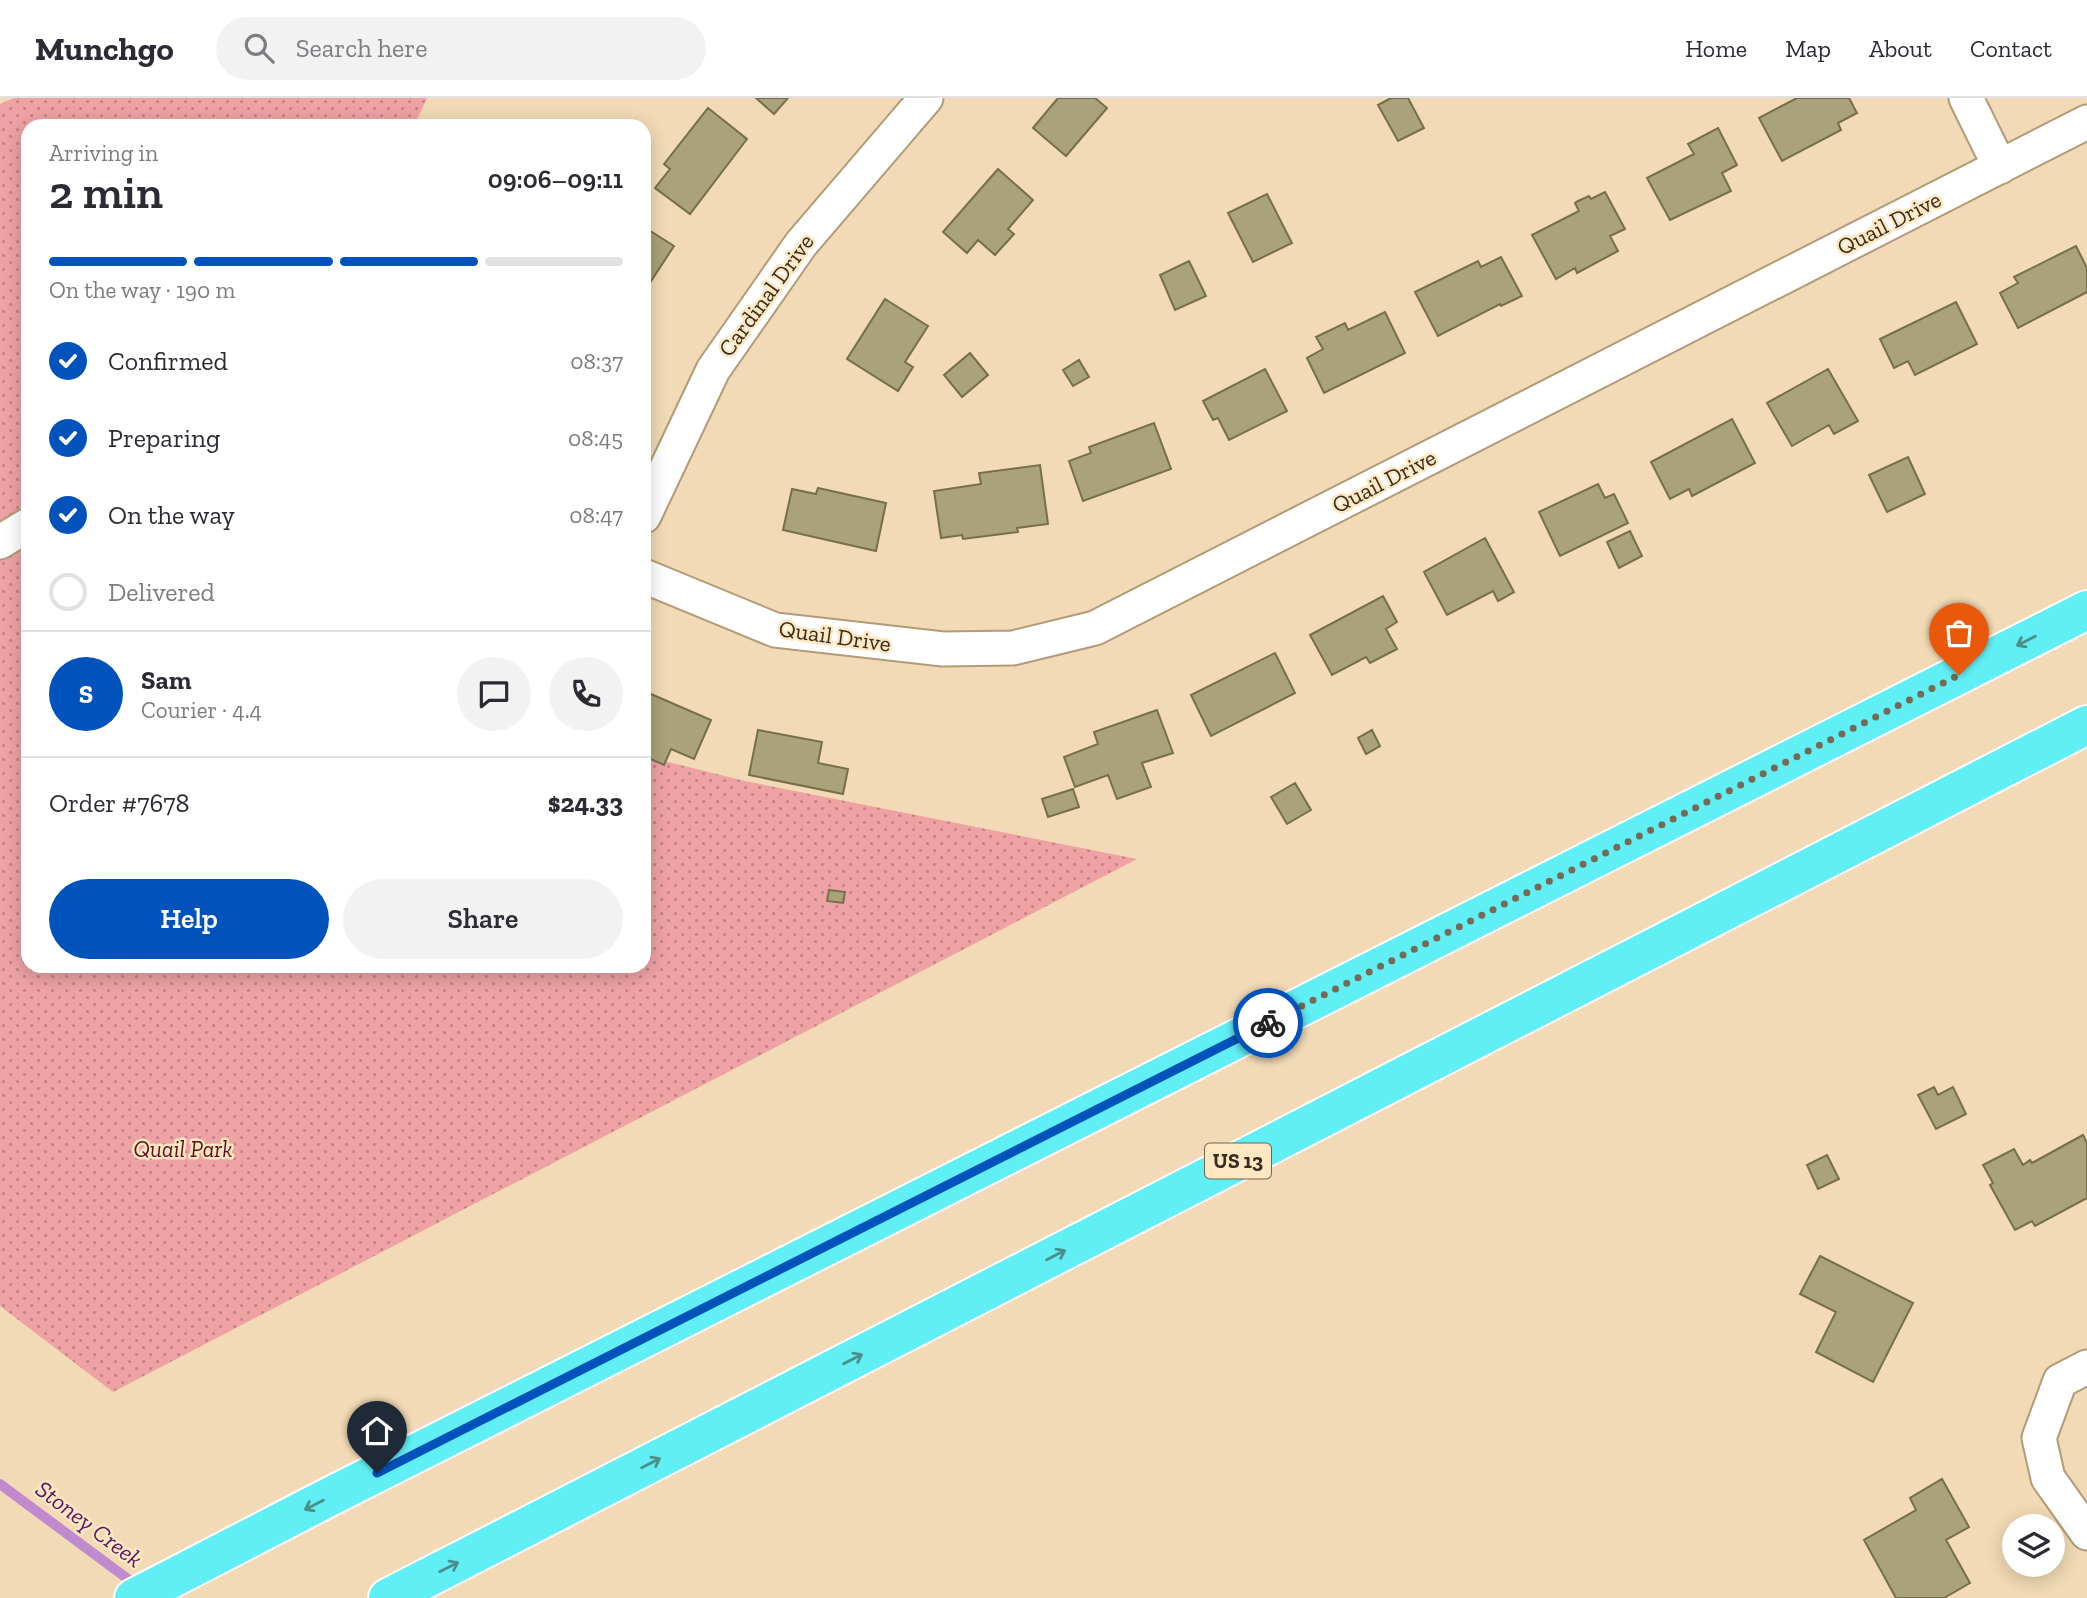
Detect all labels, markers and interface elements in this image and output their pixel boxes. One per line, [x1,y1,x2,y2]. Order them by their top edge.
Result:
search box [216,17,706,80]
text: Munchgo [35,29,174,68]
icon: search [240,29,278,67]
text: Search here [296,32,427,64]
text: Home [1685,34,1747,63]
text: Map [1785,34,1831,63]
text: About [1869,34,1932,63]
text: Contact [1970,34,2052,63]
text: Arriving in [49,139,158,167]
text: 09:06–09:11 [488,163,623,195]
text: 2 min [49,165,163,220]
street label: Quail Drive [1832,185,1946,261]
street label: Cardinal Drive [712,228,820,362]
text: On the way · 190 m [49,276,235,304]
icon: check [49,342,87,380]
text: Confirmed [108,345,228,377]
text: 08:37 [570,347,623,375]
icon: check [49,419,87,457]
text: Preparing [108,422,220,454]
text: 08:45 [568,424,623,452]
street label: Quail Drive [1327,443,1441,519]
icon: check [49,496,87,534]
text: On the way [108,499,235,531]
text: 08:47 [569,501,623,529]
text: Delivered [108,576,215,608]
pin [1929,603,1989,675]
street label: Quail Drive [777,614,893,658]
icon: bag [1940,614,1978,652]
one-way arrow [2016,634,2037,648]
button: chat [457,657,531,731]
button: phone [549,657,623,731]
text: Sam [141,664,191,696]
text: S [79,678,93,710]
text: Courier · 4.4 [141,696,262,724]
text: Order #7678 [49,787,189,819]
text: $24.33 [548,787,623,819]
button: Help [49,879,329,959]
button: Share [343,879,623,959]
courier [1233,988,1303,1058]
icon: bike [1249,1004,1287,1042]
park label: Quail Park [134,1135,232,1163]
road number: US 13 [1205,1144,1271,1178]
one-way arrow [1045,1247,1066,1261]
one-way arrow [843,1351,863,1365]
pin [347,1401,407,1473]
icon: home [358,1412,396,1450]
one-way arrow [640,1455,661,1469]
water label: Stoney Creek [30,1474,149,1573]
one-way arrow [304,1499,325,1512]
map controls [2002,1514,2065,1577]
button: layers [2002,1514,2065,1577]
one-way arrow [438,1559,459,1573]

